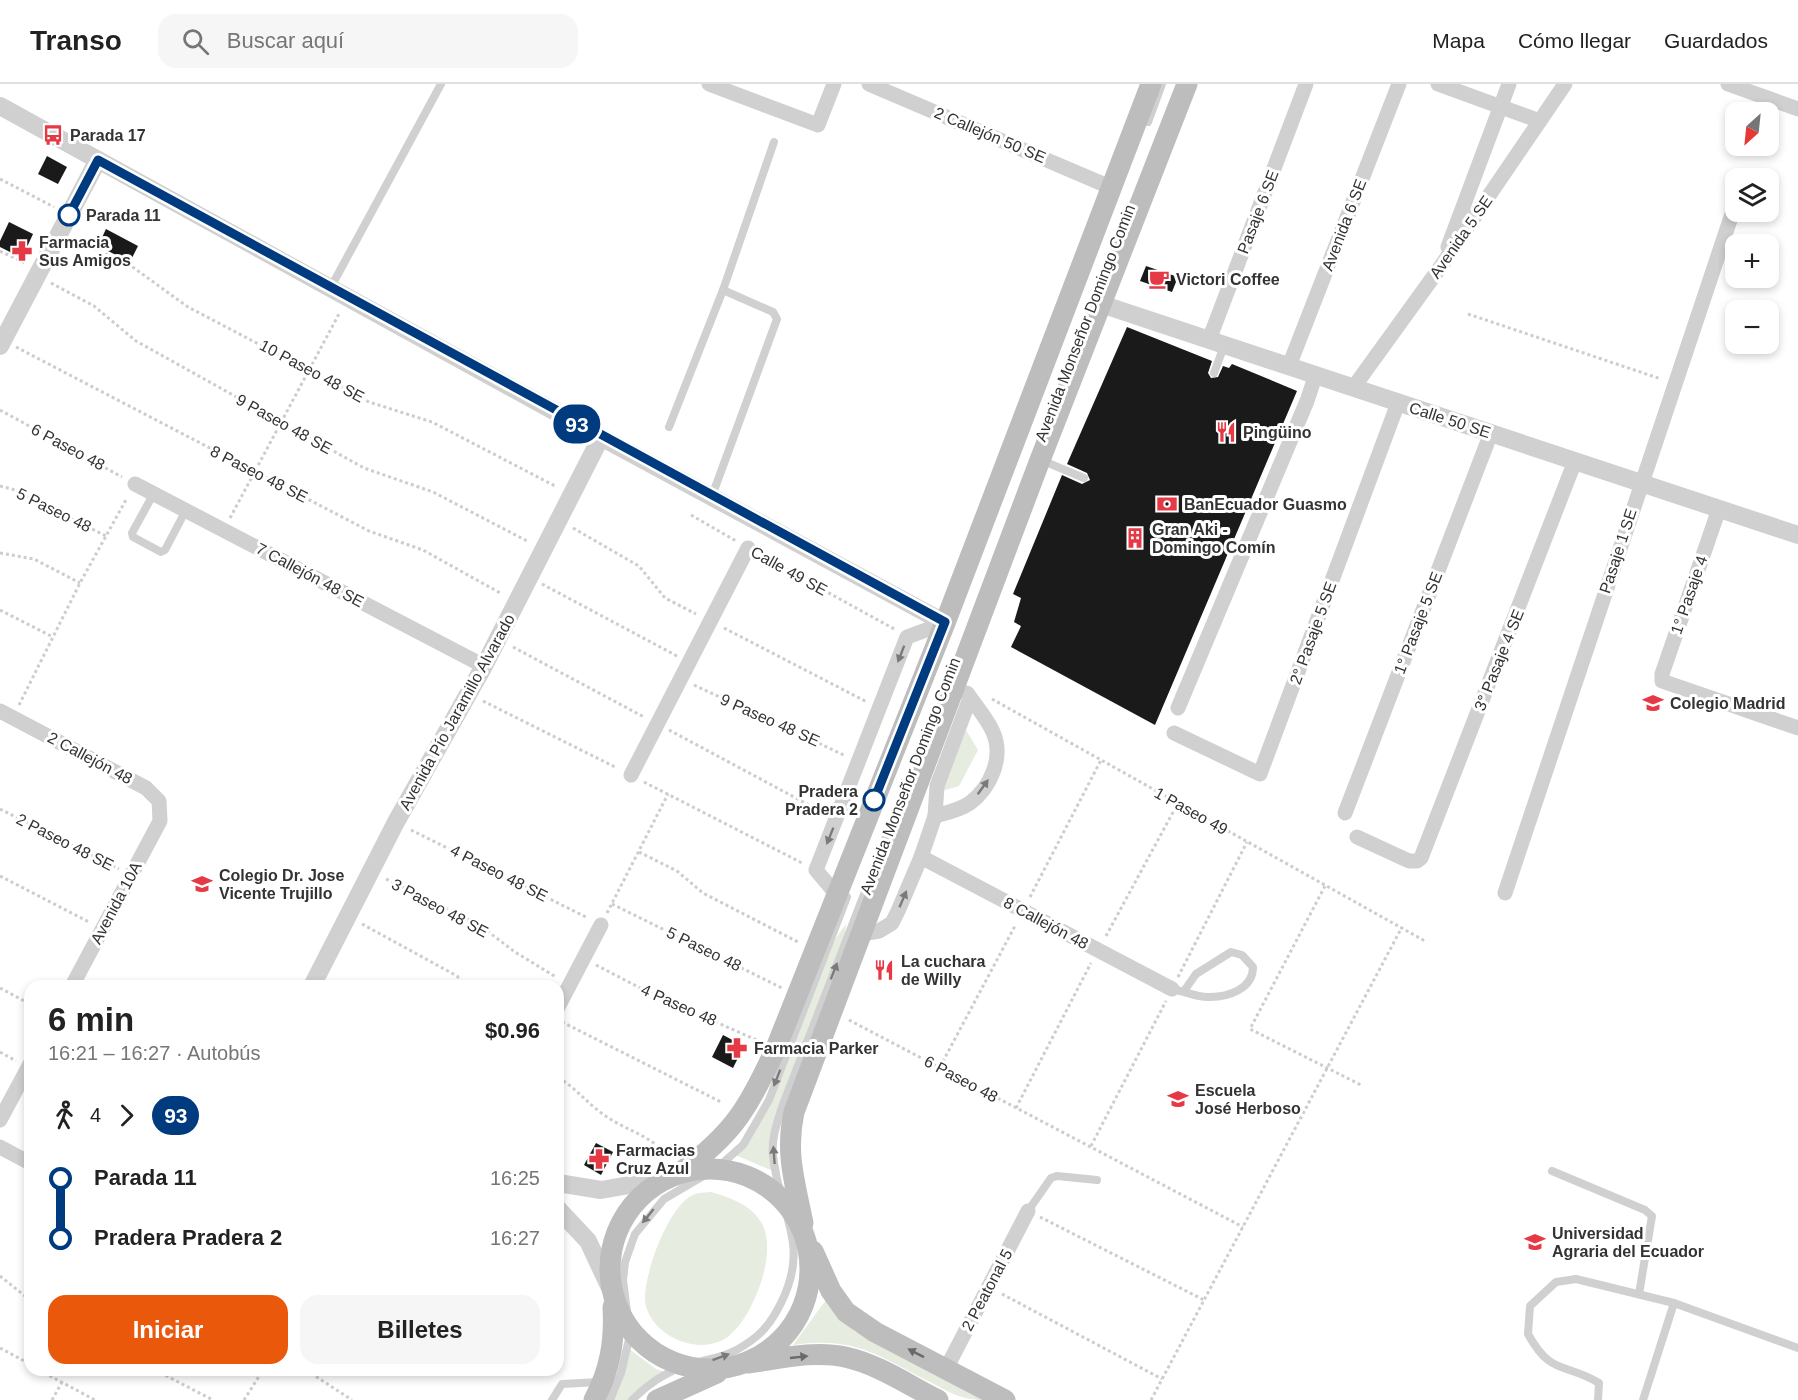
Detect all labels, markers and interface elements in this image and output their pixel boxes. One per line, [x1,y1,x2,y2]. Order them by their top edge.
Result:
search box [158,14,578,68]
text: Transo [30,25,122,56]
icon: search [179,25,212,58]
text: Buscar aquí [227,28,344,53]
text: Mapa [1432,29,1485,52]
text: Cómo llegar [1518,29,1631,52]
text: Guardados [1664,29,1768,52]
north arrow [1725,102,1779,156]
map controls [1725,102,1779,354]
street label: 2 Callejón 50 SE [932,104,1048,166]
bus stop icon: Parada 17 [41,123,65,147]
place label: Parada 17 [70,127,146,144]
street label: Pasaje 6 SE [1234,168,1282,256]
button: layers [1725,168,1779,222]
street label: Avenida 6 SE [1319,177,1369,273]
street label: Avenida 5 SE [1426,193,1496,281]
street label: Avenida Monseñor Domingo Comin [1032,202,1138,444]
marker: Parada 11 [58,204,80,226]
place label: Parada 11 [86,207,161,224]
place label: Farmacia Sus Amigos [39,234,131,269]
button: + [1725,234,1779,288]
pharmacy icon: Farmacia Sus Amigos [10,239,34,263]
cafe icon: Victori Coffee [1147,267,1171,291]
place label: Victori Coffee [1176,271,1280,288]
button: − [1725,300,1779,354]
street label: 10 Paseo 48 SE [257,336,367,406]
street label: 9 Paseo 48 SE [233,391,335,457]
street label: Calle 50 SE [1407,399,1493,441]
line badge: 93 [550,404,604,444]
text: 93 [565,413,589,436]
street label: 6 Paseo 48 [28,420,108,474]
restaurant icon: Pingüino [1214,420,1238,444]
place label: Pingüino [1243,424,1312,441]
street label: 8 Paseo 48 SE [208,442,310,506]
street label: 5 Paseo 48 [14,485,94,535]
bank icon: BanEcuador Guasmo [1155,492,1179,516]
place label: BanEcuador Guasmo [1184,496,1347,513]
street label: Pasaje 1 SE [1596,506,1640,596]
place label: Gran Aki - Domingo Comín [1152,521,1276,556]
building icon: Gran Aki - Domingo Comín [1123,526,1147,550]
street label: 7 Callejón 48 SE [253,540,367,610]
street label: Calle 49 SE [748,543,830,599]
street label: 1° Pasaje 4 [1668,553,1710,637]
street label: 1° Pasaje 5 SE [1391,570,1445,676]
street label: 2° Pasaje 5 SE [1287,579,1339,687]
street label: 3° Pasaje 4 SE [1471,607,1527,713]
street label: Avenida Pío Jaramillo Alvarado [396,611,518,813]
one-way arrow [895,645,905,663]
street label: Avenida Monseñor Domingo Comin [857,655,963,897]
street label: 9 Paseo 48 SE [718,691,822,749]
school or university icon: Colegio Madrid [1641,691,1665,715]
place label: Colegio Madrid [1670,695,1786,712]
street label: 2 Callejón 48 [45,729,135,787]
one-way arrow [977,780,989,796]
place label: Pradera Pradera 2 [785,783,858,818]
street label: 1 Paseo 49 [1151,784,1231,838]
marker: Pradera Pradera 2 [863,789,885,811]
street label: 2 Paseo 48 SE [14,810,116,874]
one-way arrow [824,827,834,845]
street label: 4 Paseo 48 SE [448,841,550,905]
street label: Avenida 10A [87,859,145,947]
place label: Colegio Dr. Jose Vicente Trujillo [219,867,344,902]
school or university icon: Colegio Dr. Jose Vicente Trujillo [190,872,214,896]
street label: 3 Paseo 48 SE [389,875,491,941]
one-way arrow [898,890,908,908]
street label: 8 Callejón 48 [1001,894,1091,952]
street label: 5 Paseo 48 [664,924,744,974]
place label: La cuchara de Willy [901,953,986,988]
restaurant icon: La cuchara de Willy [872,958,896,982]
one-way arrow [830,962,839,980]
street label: 4 Paseo 48 [639,981,720,1029]
text: 6 min [48,1001,134,1038]
text: $0.96 [485,1018,540,1043]
pharmacy icon: Farmacia Parker [725,1036,749,1060]
place label: Farmacia Parker [754,1040,879,1057]
text: 16:21 – 16:27 · Autobús [48,1042,260,1064]
street label: 6 Paseo 48 [921,1052,1001,1106]
one-way arrow [772,1070,782,1088]
place label: Escuela José Herboso [1195,1082,1301,1117]
school or university icon: Escuela José Herboso [1166,1087,1190,1111]
icon: walk [48,1099,81,1132]
icon: forward [110,1099,143,1132]
text: 4 [90,1104,101,1126]
text: 93 [164,1104,187,1127]
place label: Farmacias Cruz Azul [616,1142,695,1177]
one-way arrow [769,1145,779,1164]
pharmacy icon: Farmacias Cruz Azul [587,1147,611,1171]
text: Parada 11 [94,1165,197,1190]
text: 16:25 [490,1167,540,1189]
one-way arrow [642,1209,655,1224]
text: Pradera Pradera 2 [94,1225,282,1250]
place label: Universidad Agraria del Ecuador [1552,1225,1704,1260]
text: 16:27 [490,1227,540,1249]
school or university icon: Universidad Agraria del Ecuador [1523,1230,1547,1254]
street label: 2 Peatonal 5 [958,1246,1016,1334]
button: Iniciar [48,1295,288,1364]
button: Billetes [300,1295,540,1364]
one-way arrow [907,1349,925,1359]
one-way arrow [712,1352,730,1361]
one-way arrow [790,1352,809,1362]

